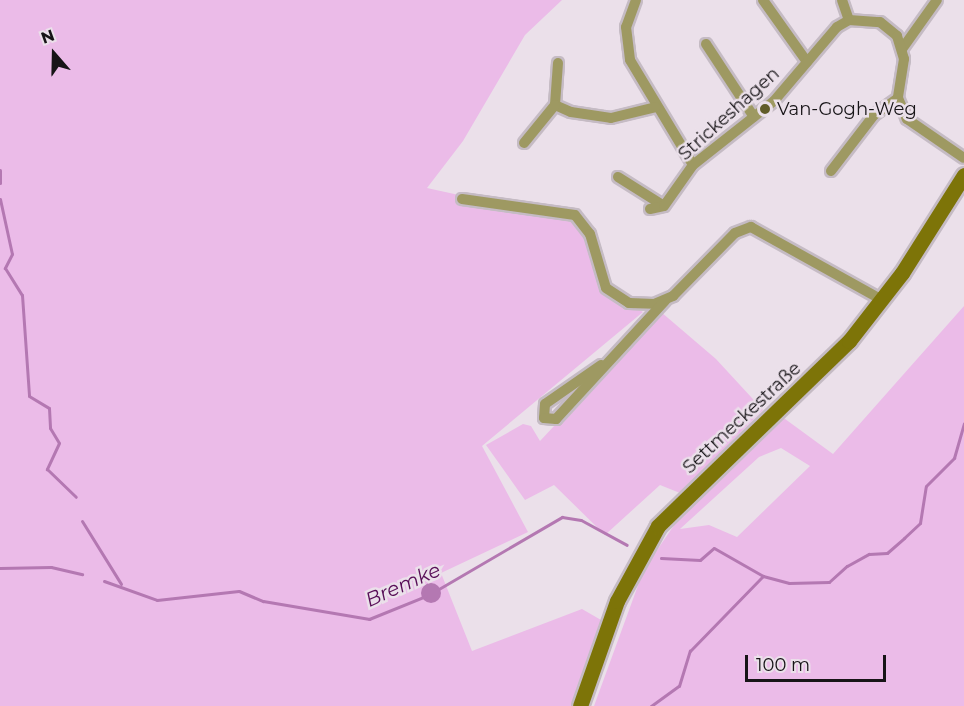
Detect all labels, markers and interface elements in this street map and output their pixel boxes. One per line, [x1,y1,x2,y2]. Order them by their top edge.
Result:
north arrow [24,24,84,84]
text: N [38,25,57,48]
street label: Strickeshagen [674,63,784,165]
place label: Van-Gogh-Weg [777,98,917,120]
marker: Van-Gogh-Weg [758,102,772,116]
street label: Settmeckestraße [678,358,806,478]
water label: Bremke [362,558,444,612]
scale bar [748,643,889,681]
text: 100 m [756,654,810,676]

